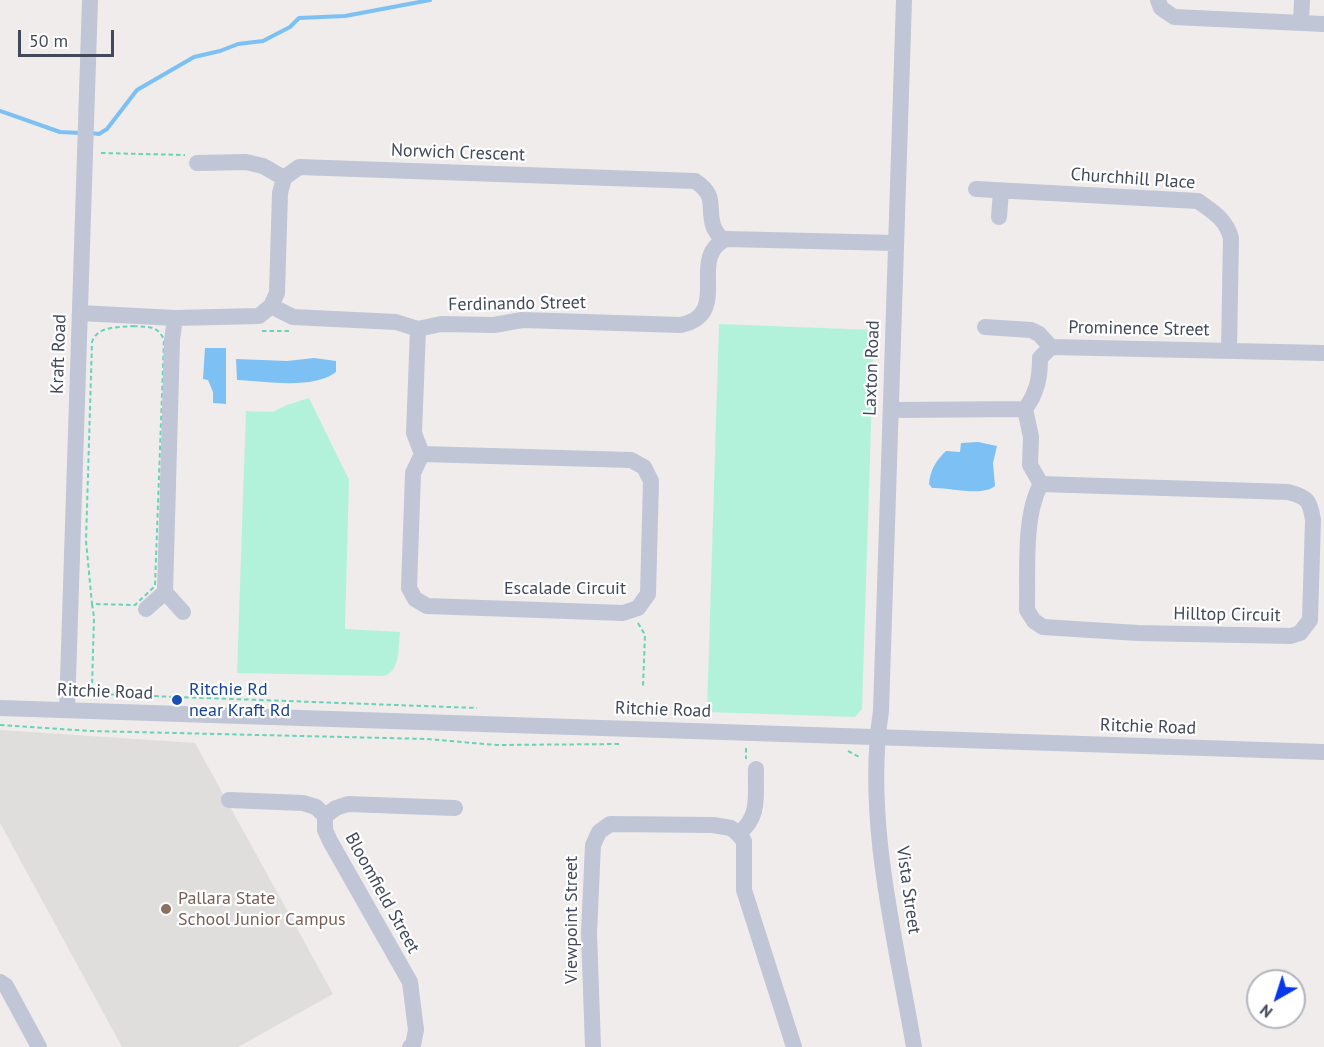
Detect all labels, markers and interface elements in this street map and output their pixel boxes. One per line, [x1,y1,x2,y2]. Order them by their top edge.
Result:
scale bar [21,18,117,56]
text: 50 m [29,29,68,52]
street label: Norwich Crescent [391,140,525,166]
street label: Churchhill Place [1070,164,1196,194]
street label: Ferdinando Street [448,292,586,316]
street label: Kraft Road [47,314,71,394]
street label: Prominence Street [1068,317,1210,341]
street label: Laxton Road [860,320,884,416]
street label: Escalade Circuit [504,578,626,600]
street label: Hilltop Circuit [1173,603,1281,627]
place label: Ritchie Rd near Kraft Rd [189,679,290,722]
street label: Ritchie Road [57,680,153,704]
marker: Ritchie Rd near Kraft Rd [170,693,184,707]
street label: Ritchie Road [615,698,711,722]
street label: Ritchie Road [1100,715,1196,739]
street label: Bloomfield Street [340,829,424,957]
street label: Vista Street [891,845,925,935]
street label: Viewpoint Street [561,856,583,984]
place label: Pallara State School Junior Campus [178,888,346,930]
marker: Pallara State School Junior Campus [159,902,173,916]
north arrow [1246,969,1306,1029]
text: N [1256,1000,1276,1023]

